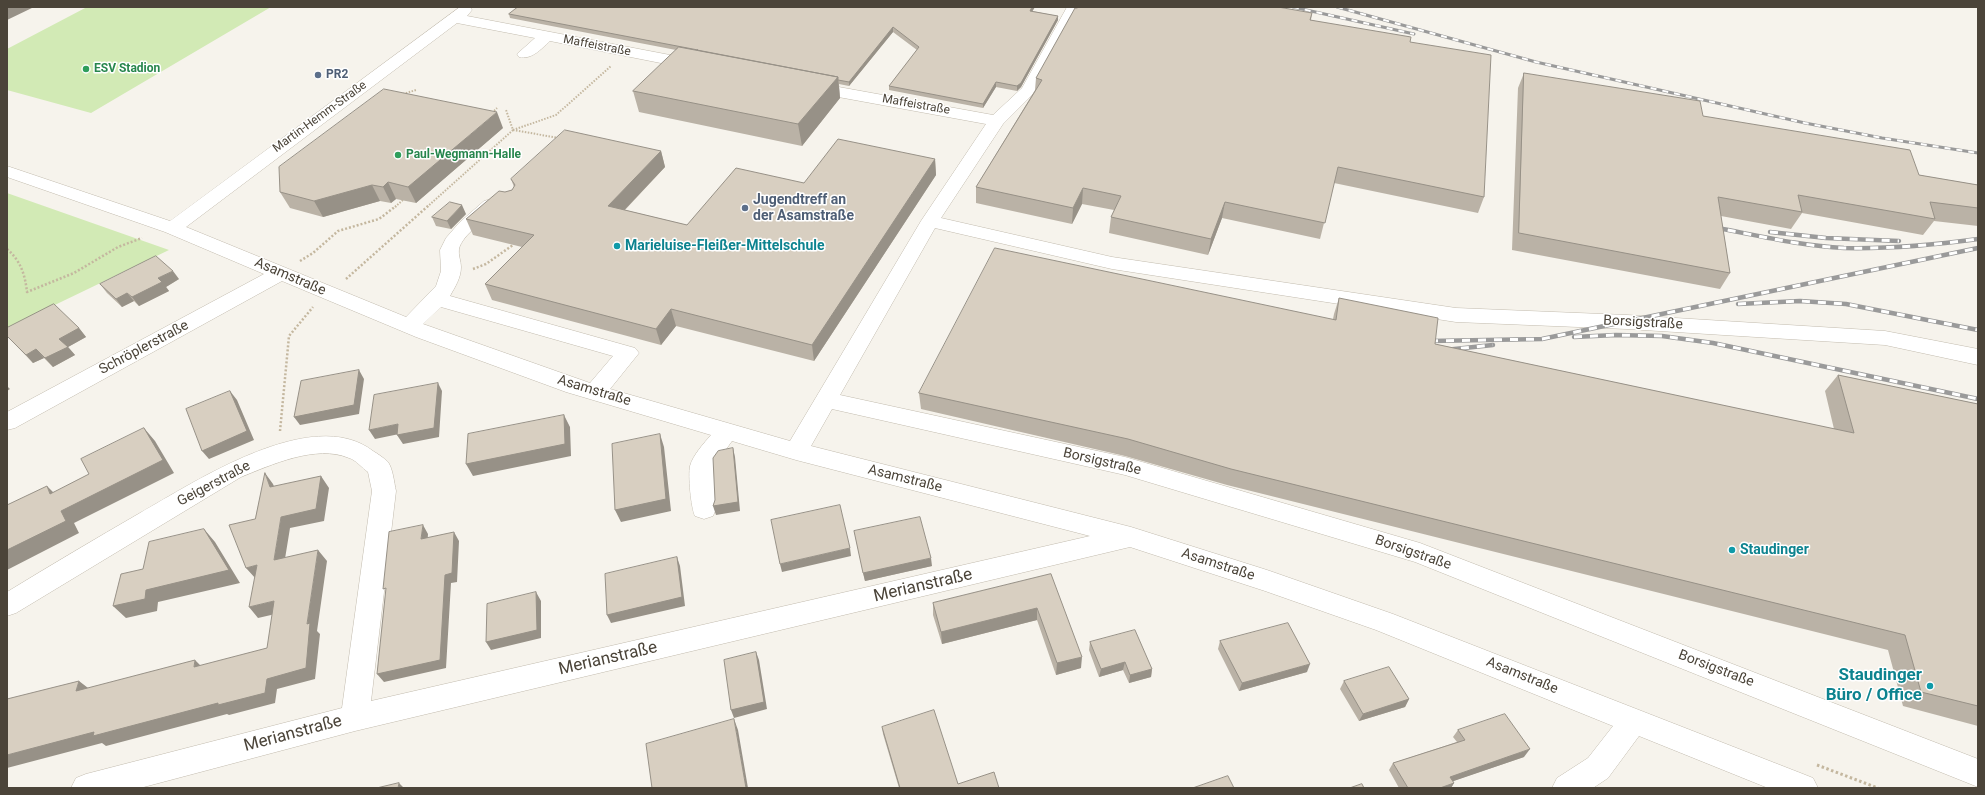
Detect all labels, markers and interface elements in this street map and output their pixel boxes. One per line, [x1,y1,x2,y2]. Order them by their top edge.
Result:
street label: Maffeistraße [562,32,632,60]
place label: ESV Stadion [94,62,160,76]
marker: ESV Stadion [81,64,91,74]
place label: PR2 [326,68,348,82]
marker: PR2 [313,70,323,80]
street label: Martin-Hemm-Straße [270,78,370,156]
street label: Maffeistraße [881,92,951,118]
place label: Paul-Wegmann-Halle [406,148,521,162]
marker: Paul-Wegmann-Halle [393,150,403,160]
place label: Jugendtreff an der Asamstraße [753,192,854,224]
marker: Jugendtreff an der Asamstraße [740,203,750,213]
place label: Marieluise-Fleißer-Mittelschule [625,238,824,254]
marker: Marieluise-Fleißer-Mittelschule [612,241,622,251]
street label: Asamstraße [252,254,328,300]
street label: Borsigstraße [1603,313,1683,333]
street label: Schröplerstraße [96,317,192,379]
street label: Asamstraße [555,372,633,410]
street label: Borsigstraße [1061,445,1143,479]
street label: Geigerstraße [175,458,253,510]
street label: Asamstraße [866,462,944,496]
street label: Borsigstraße [1373,532,1453,574]
place label: Staudinger [1740,542,1809,558]
street label: Asamstraße [1179,545,1257,585]
marker: Staudinger [1727,545,1737,555]
street label: Merianstraße [872,565,974,607]
street label: Merianstraße [557,638,659,680]
street label: Borsigstraße [1676,647,1756,691]
street label: Asamstraße [1484,654,1560,698]
place label: Staudinger Büro / Office [1826,666,1922,706]
marker: Staudinger Büro / Office [1925,681,1935,691]
street label: Merianstraße [242,711,344,757]

